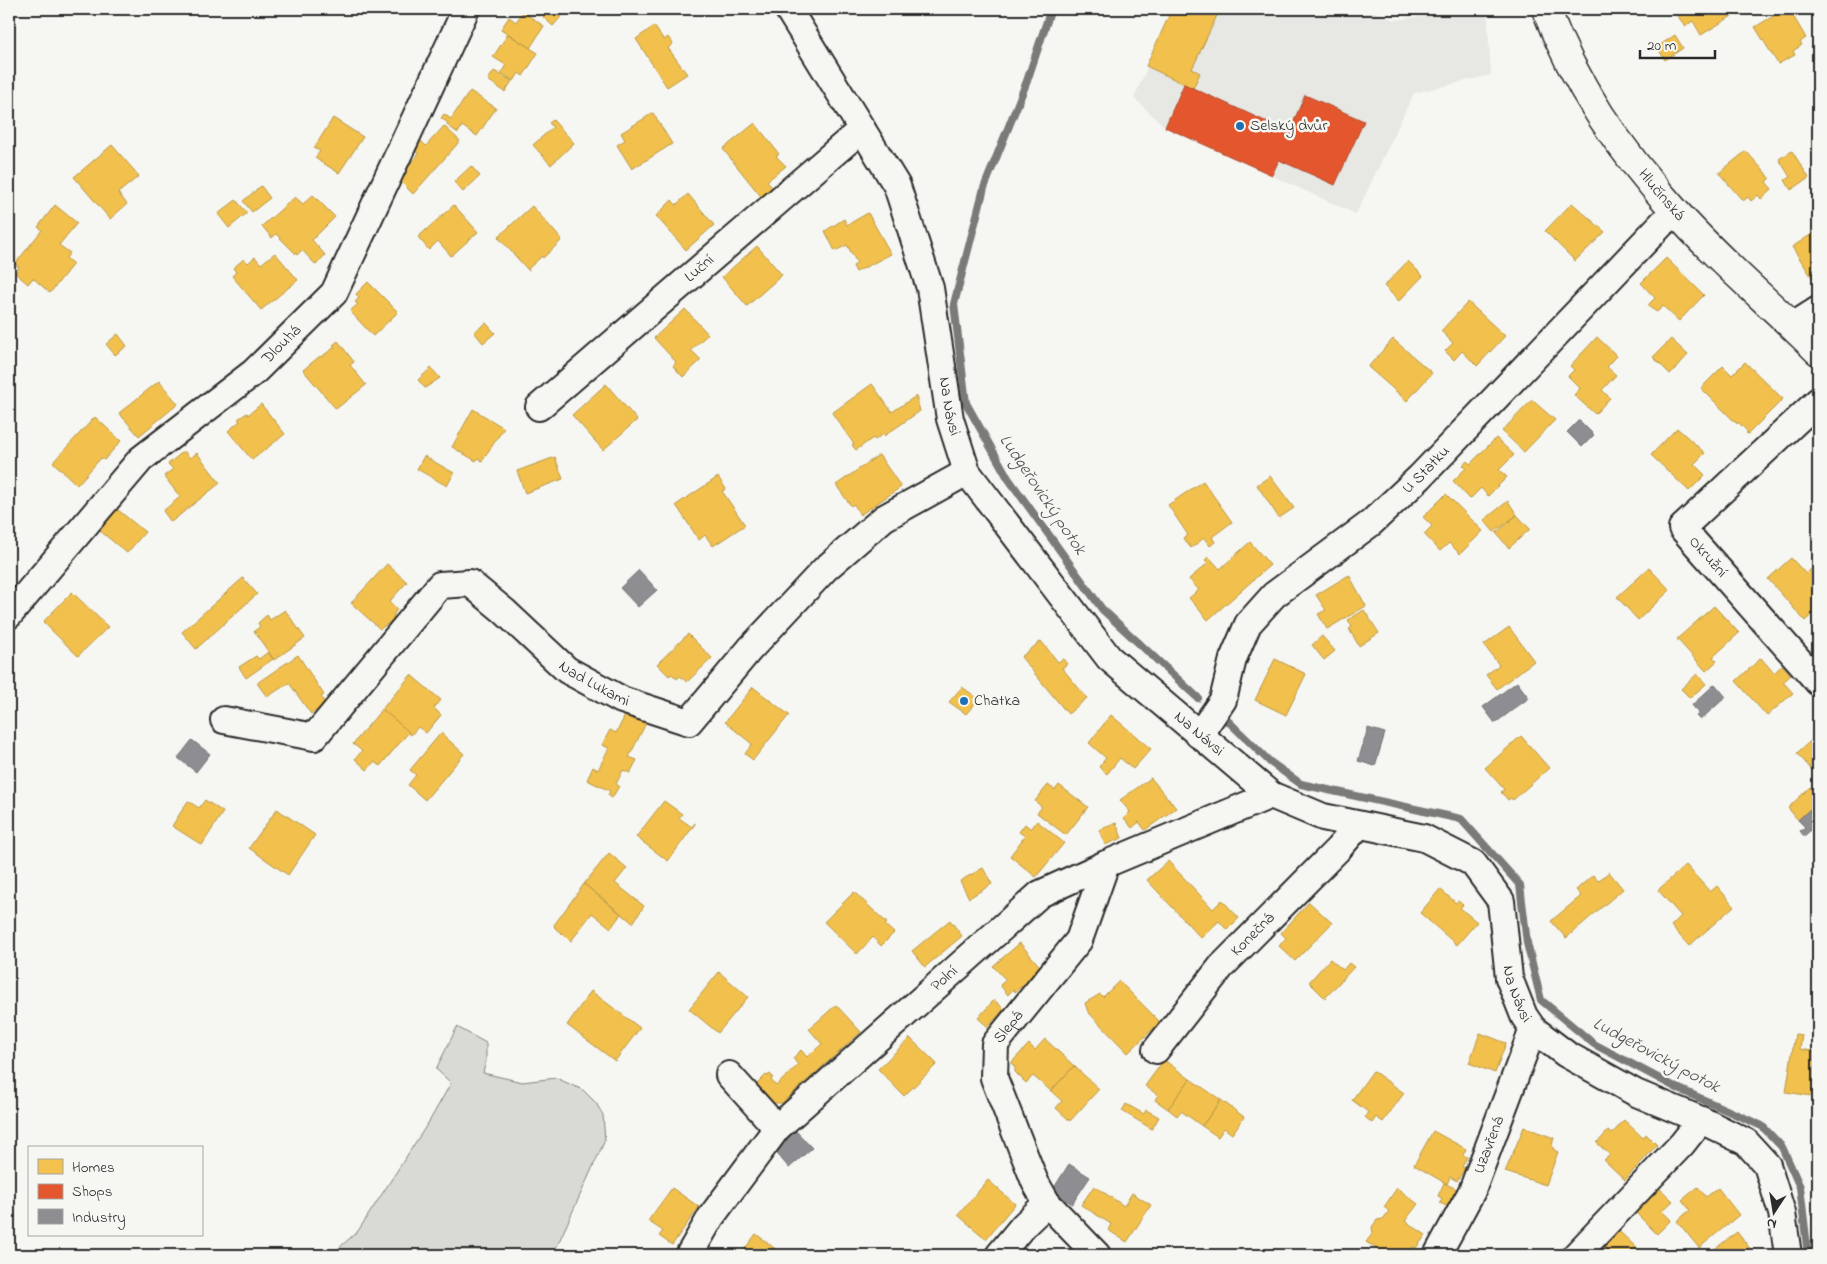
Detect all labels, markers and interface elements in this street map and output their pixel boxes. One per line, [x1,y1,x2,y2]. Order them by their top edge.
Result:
scale bar [1640,28,1714,60]
text: 20 m [1647,35,1677,57]
place label: Selský dvůr [1250,114,1327,138]
marker: Selský dvůr [1234,120,1246,132]
street label: Hlučínská [1632,164,1691,227]
street label: Luční [679,249,720,289]
street label: Dlouhá [256,319,307,371]
street label: Na Návsi [932,375,967,439]
water label: Ludgeřovický potok [992,429,1093,561]
street label: U Statku [1397,440,1456,500]
street label: Okružní [1683,531,1733,584]
street label: Nad Lukami [552,655,633,714]
place label: Chatka [974,689,1020,713]
marker: Chatka [958,695,970,707]
street label: Na Návsi [1168,706,1229,763]
street label: Konečná [1225,907,1281,962]
street label: Polní [926,960,964,998]
street label: Na Návsi [1496,964,1538,1028]
street label: Slepá [988,1005,1030,1049]
water label: Ludgeřovický potok [1588,1012,1725,1101]
street label: Uzavřená [1468,1113,1511,1177]
legend [28,1146,202,1236]
text: Homes [72,1157,115,1179]
text: Shops [72,1181,112,1203]
north arrow [1750,1186,1800,1236]
text: Industry [72,1207,126,1230]
text: N [1765,1212,1778,1235]

